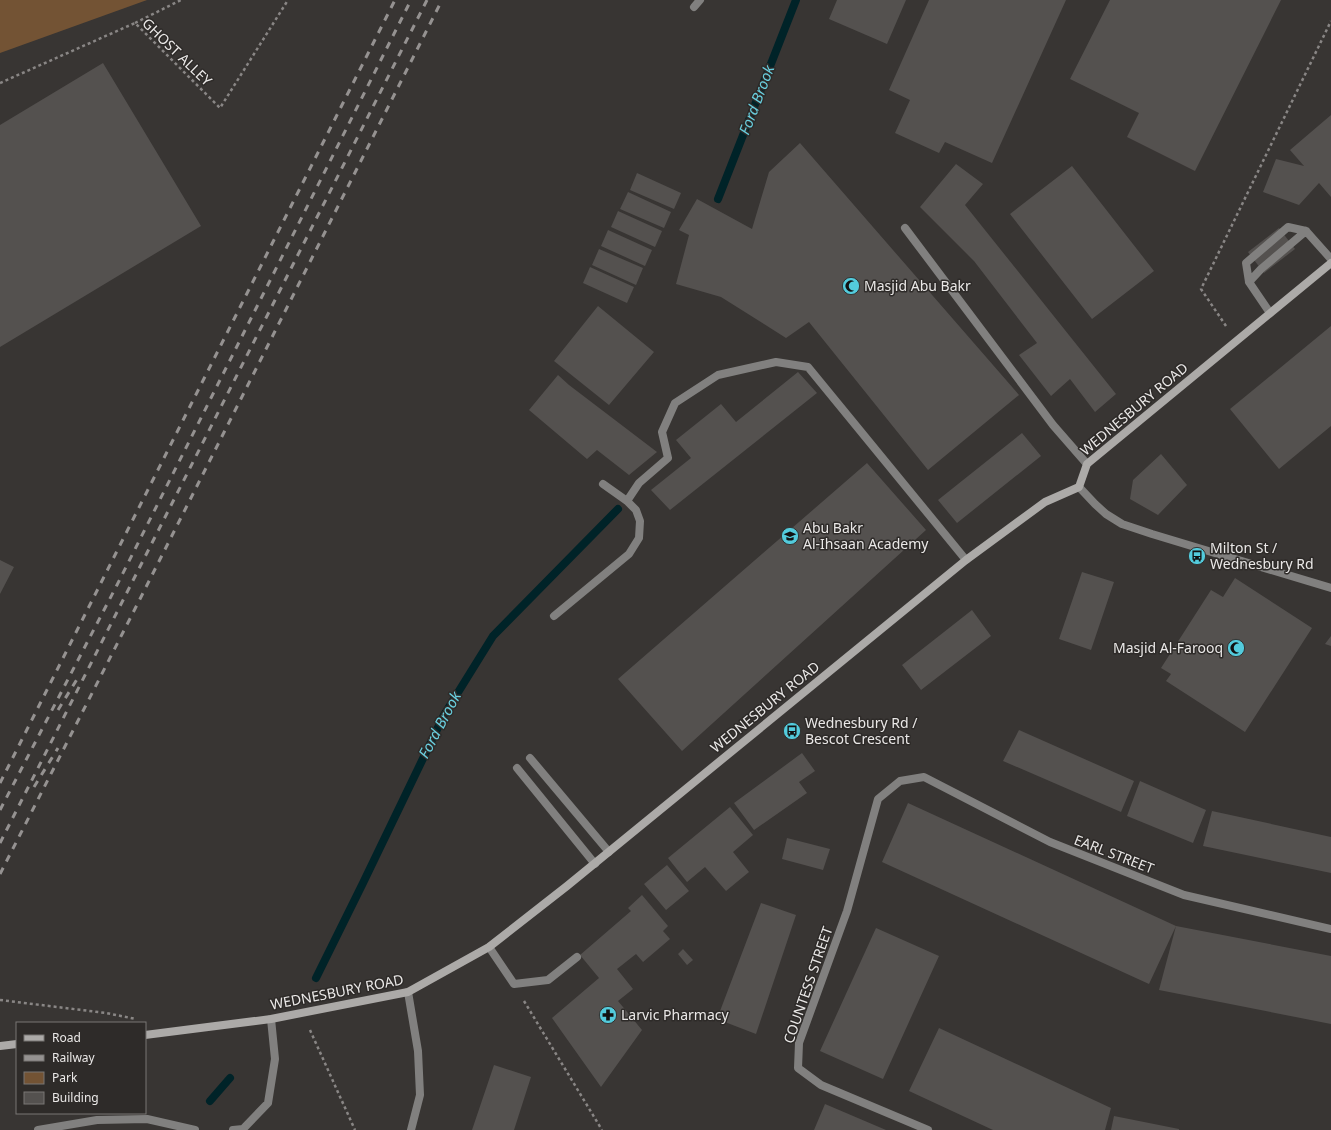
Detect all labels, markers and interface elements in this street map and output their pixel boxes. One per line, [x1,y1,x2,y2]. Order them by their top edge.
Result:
street label: GHOST ALLEY [138,14,216,90]
water label: Ford Brook [734,62,779,137]
mosque icon: Masjid Abu Bakr [841,276,861,296]
place label: Masjid Abu Bakr [864,276,971,295]
street label: WEDNESBURY ROAD [1076,358,1192,459]
place label: Abu Bakr Al-Ihsaan Academy [803,518,929,553]
school or university icon: Abu Bakr Al-Ihsaan Academy [780,526,800,546]
place label: Milton St / Wednesbury Rd [1210,538,1314,573]
bus stop icon: Milton St / Wednesbury Rd [1187,546,1207,566]
place label: Masjid Al-Farooq [1113,638,1223,657]
mosque icon: Masjid Al-Farooq [1226,638,1246,658]
street label: WEDNESBURY ROAD [706,657,823,757]
water label: Ford Brook [413,687,465,761]
place label: Wednesbury Rd / Bescot Crescent [805,713,918,748]
bus stop icon: Wednesbury Rd / Bescot Crescent [782,721,802,741]
street label: EARL STREET [1072,830,1157,878]
street label: COUNTESS STREET [779,924,837,1046]
street label: WEDNESBURY ROAD [269,969,405,1014]
pharmacy icon: Larvic Pharmacy [598,1005,618,1025]
place label: Larvic Pharmacy [621,1005,729,1024]
legend [16,1022,146,1114]
text: Road [52,1029,81,1046]
text: Railway [52,1049,96,1066]
text: Park [52,1069,78,1086]
text: Building [52,1089,99,1106]

